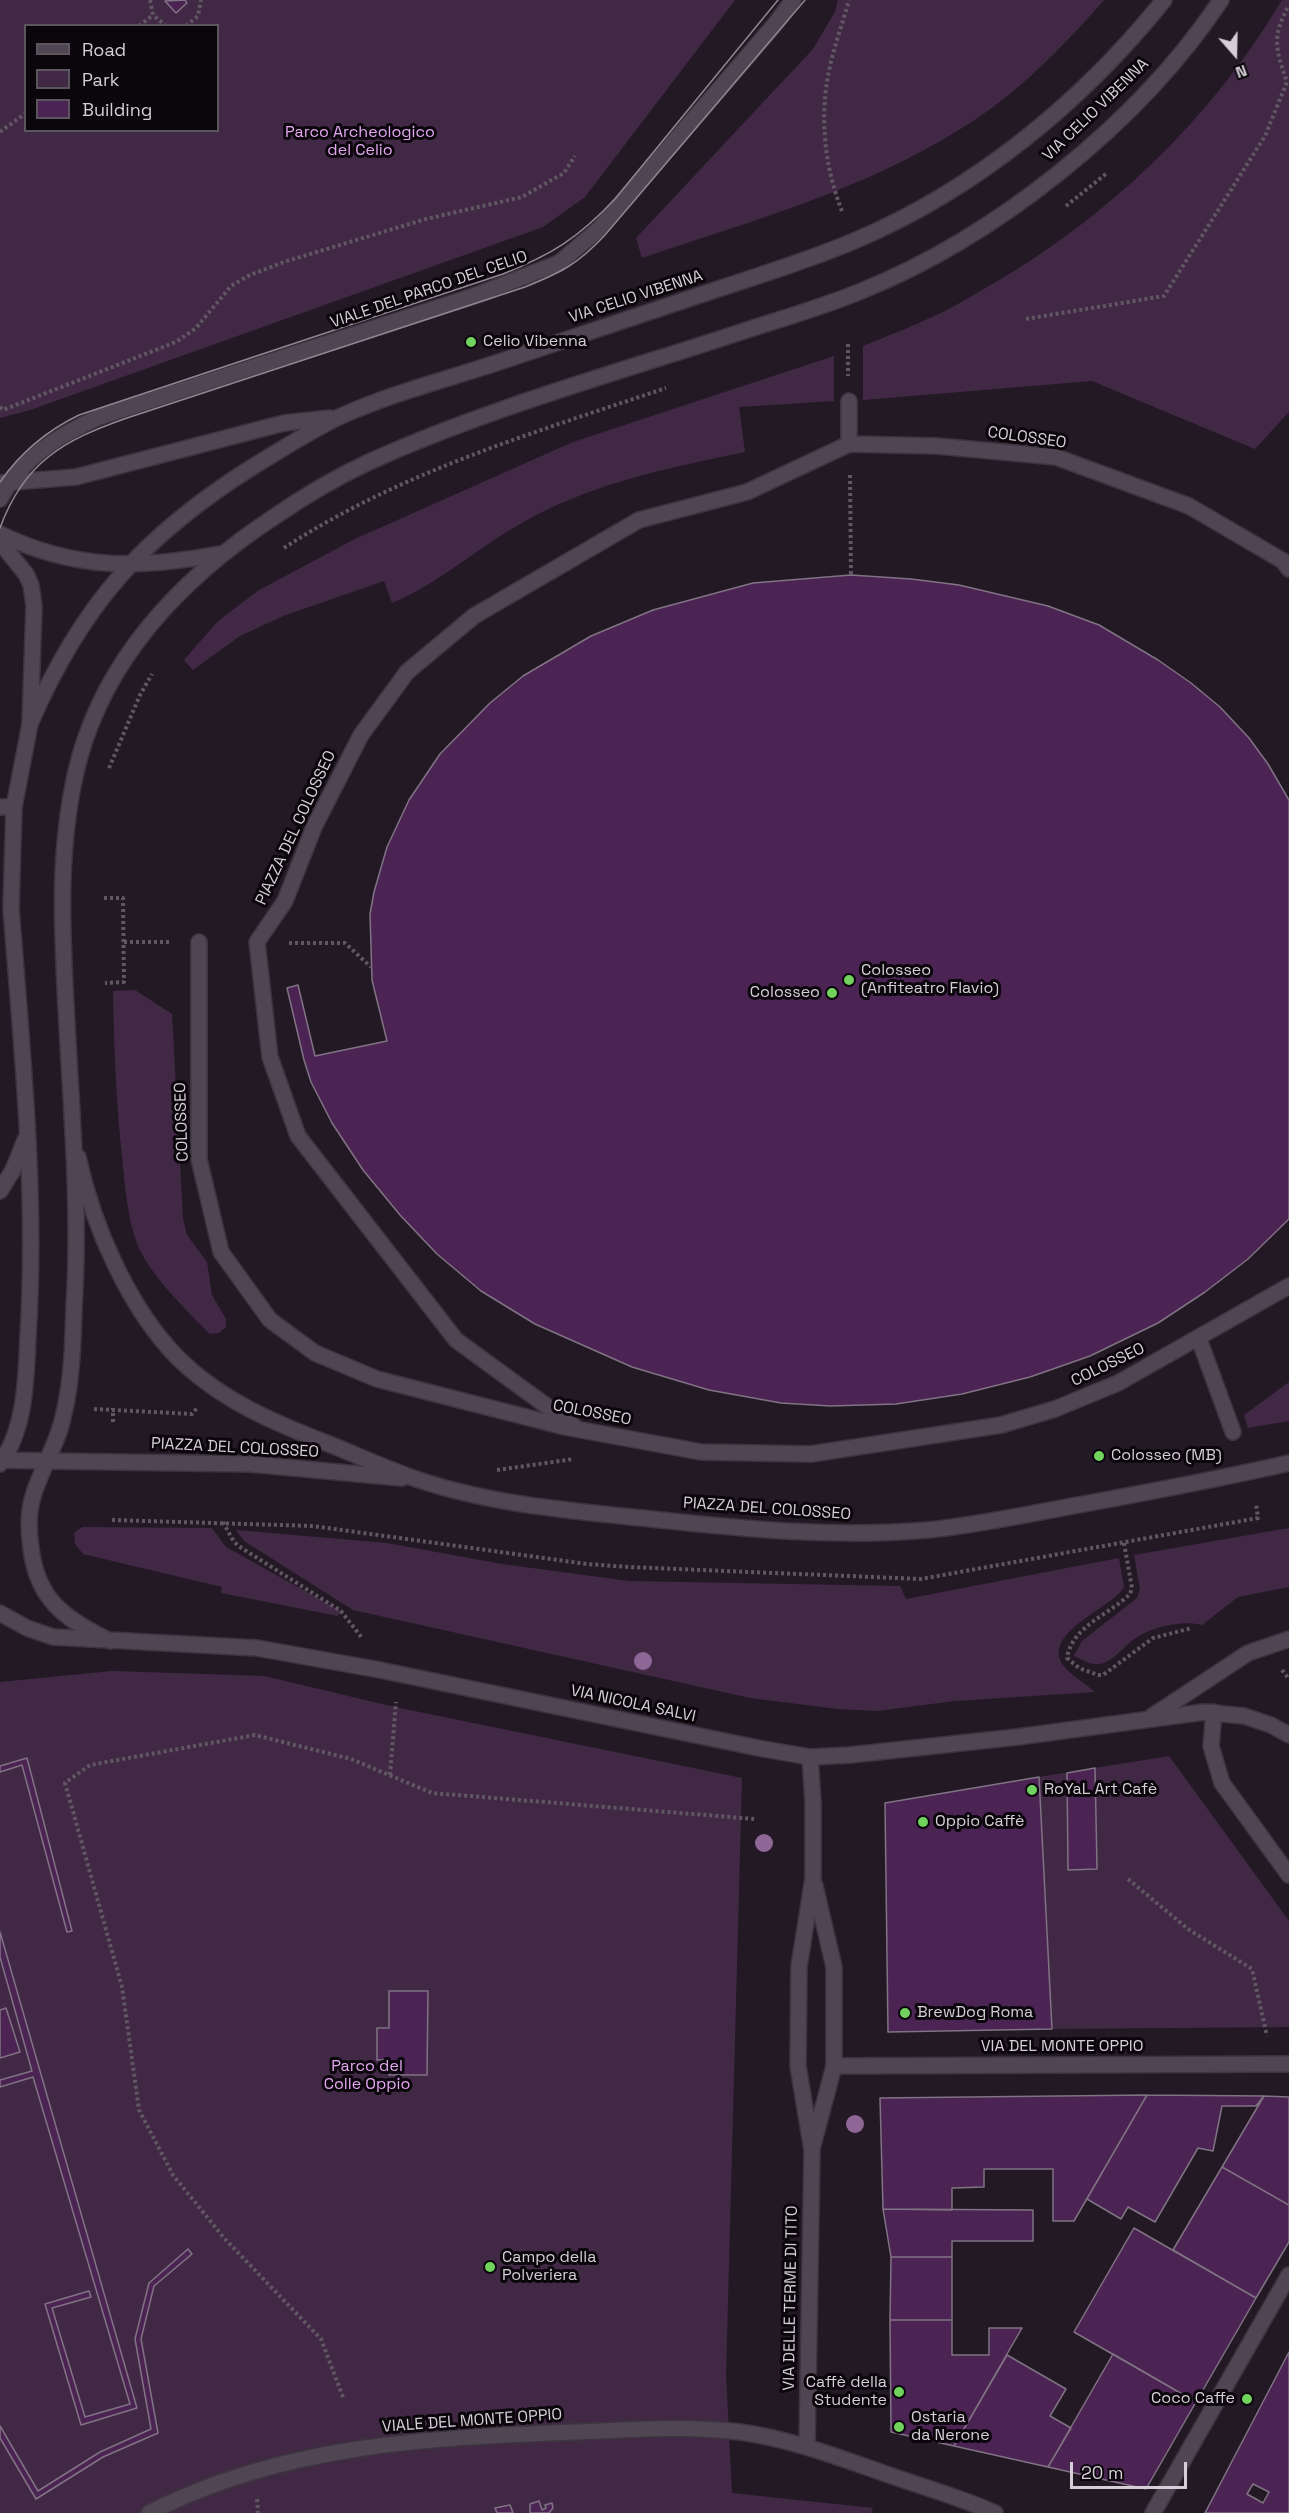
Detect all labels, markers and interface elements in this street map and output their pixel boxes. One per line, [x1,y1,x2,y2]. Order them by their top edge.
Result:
legend [24,24,219,132]
north arrow [1205,24,1265,84]
text: Road [82,38,126,61]
street label: VIA CELIO VIBENNA [1039,55,1153,165]
text: N [1233,60,1250,83]
text: Park [82,68,119,91]
text: Building [82,98,152,121]
park label: Parco Archeologico del Celio [285,123,435,161]
street label: VIALE DEL PARCO DEL CELIO [328,247,530,333]
street label: VIA CELIO VIBENNA [567,266,705,328]
place label: Celio Vibenna [483,332,587,352]
marker: Celio Vibenna [464,335,478,349]
street label: COLOSSEO [986,423,1068,453]
street label: PIAZZA DEL COLOSSEO [252,748,340,908]
place label: Colosseo (Anfiteatro Flavio) [861,961,999,999]
marker: Colosseo (Anfiteatro Flavio) [842,973,856,987]
place label: Colosseo [750,983,820,1003]
marker: Colosseo [825,986,839,1000]
street label: COLOSSEO [171,1082,193,1162]
street label: COLOSSEO [1068,1339,1148,1391]
street label: COLOSSEO [551,1396,633,1430]
street label: PIAZZA DEL COLOSSEO [151,1434,319,1462]
place label: Colosseo (MB) [1111,1446,1222,1466]
marker: Colosseo (MB) [1092,1449,1106,1463]
street label: PIAZZA DEL COLOSSEO [682,1494,852,1524]
street label: VIA NICOLA SALVI [569,1681,697,1727]
place label: RoYaL Art Cafè [1044,1780,1157,1800]
marker: RoYaL Art Cafè [1025,1783,1039,1797]
place label: Oppio Caffè [935,1812,1024,1832]
marker: Oppio Caffè [916,1815,930,1829]
place label: BrewDog Roma [917,2003,1033,2023]
marker: BrewDog Roma [898,2006,912,2020]
street label: VIA DEL MONTE OPPIO [981,2037,1143,2057]
park label: Parco del Colle Oppio [324,2057,410,2095]
street label: VIA DELLE TERME DI TITO [780,2205,802,2391]
place label: Campo della Polveriera [502,2248,596,2286]
marker: Campo della Polveriera [483,2260,497,2274]
place label: Caffè della Studente [806,2373,887,2411]
marker: Caffè della Studente [892,2385,906,2399]
place label: Coco Caffe [1151,2389,1235,2409]
marker: Coco Caffe [1240,2392,1254,2406]
street label: VIALE DEL MONTE OPPIO [381,2405,563,2437]
place label: Ostaria da Nerone [911,2408,990,2446]
marker: Ostaria da Nerone [892,2420,906,2434]
scale bar [1073,2450,1190,2488]
text: 20 m [1081,2461,1124,2484]

